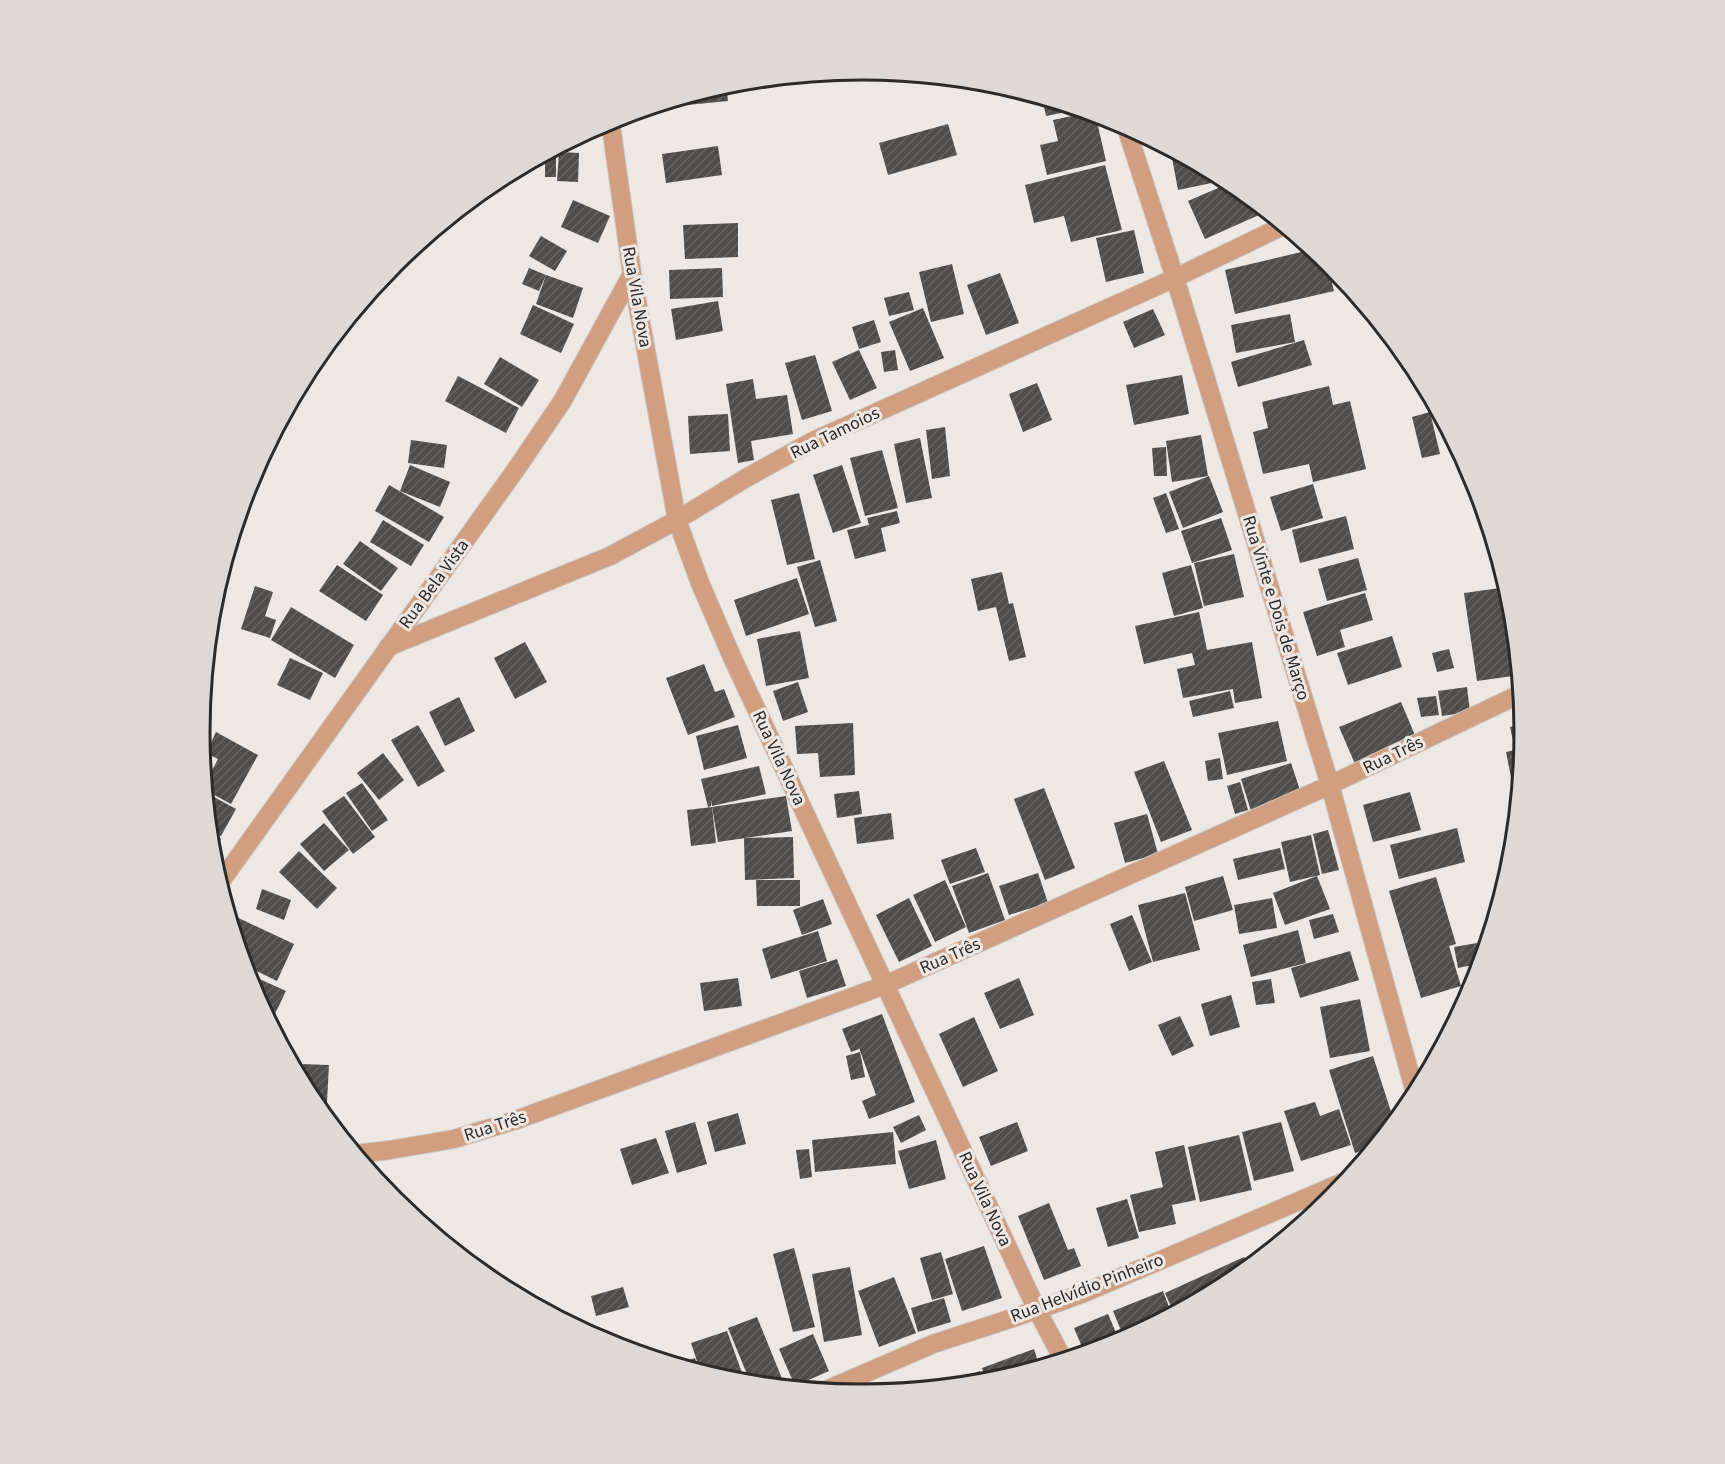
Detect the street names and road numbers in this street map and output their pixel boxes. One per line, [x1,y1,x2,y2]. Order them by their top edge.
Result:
street label: Rua Vila Nova [616,245,658,349]
street label: Rua Tamoios [786,401,884,465]
street label: Rua Vinte e Dois de Março [1236,513,1316,703]
street label: Rua Bela Vista [393,534,475,634]
street label: Rua Vila Nova [746,706,812,810]
street label: Rua Três [1359,730,1427,780]
street label: Rua Três [916,932,984,980]
street label: Rua Três [461,1104,529,1148]
street label: Rua Vila Nova [952,1147,1018,1251]
street label: Rua Helvídio Pinheiro [1007,1247,1167,1329]

